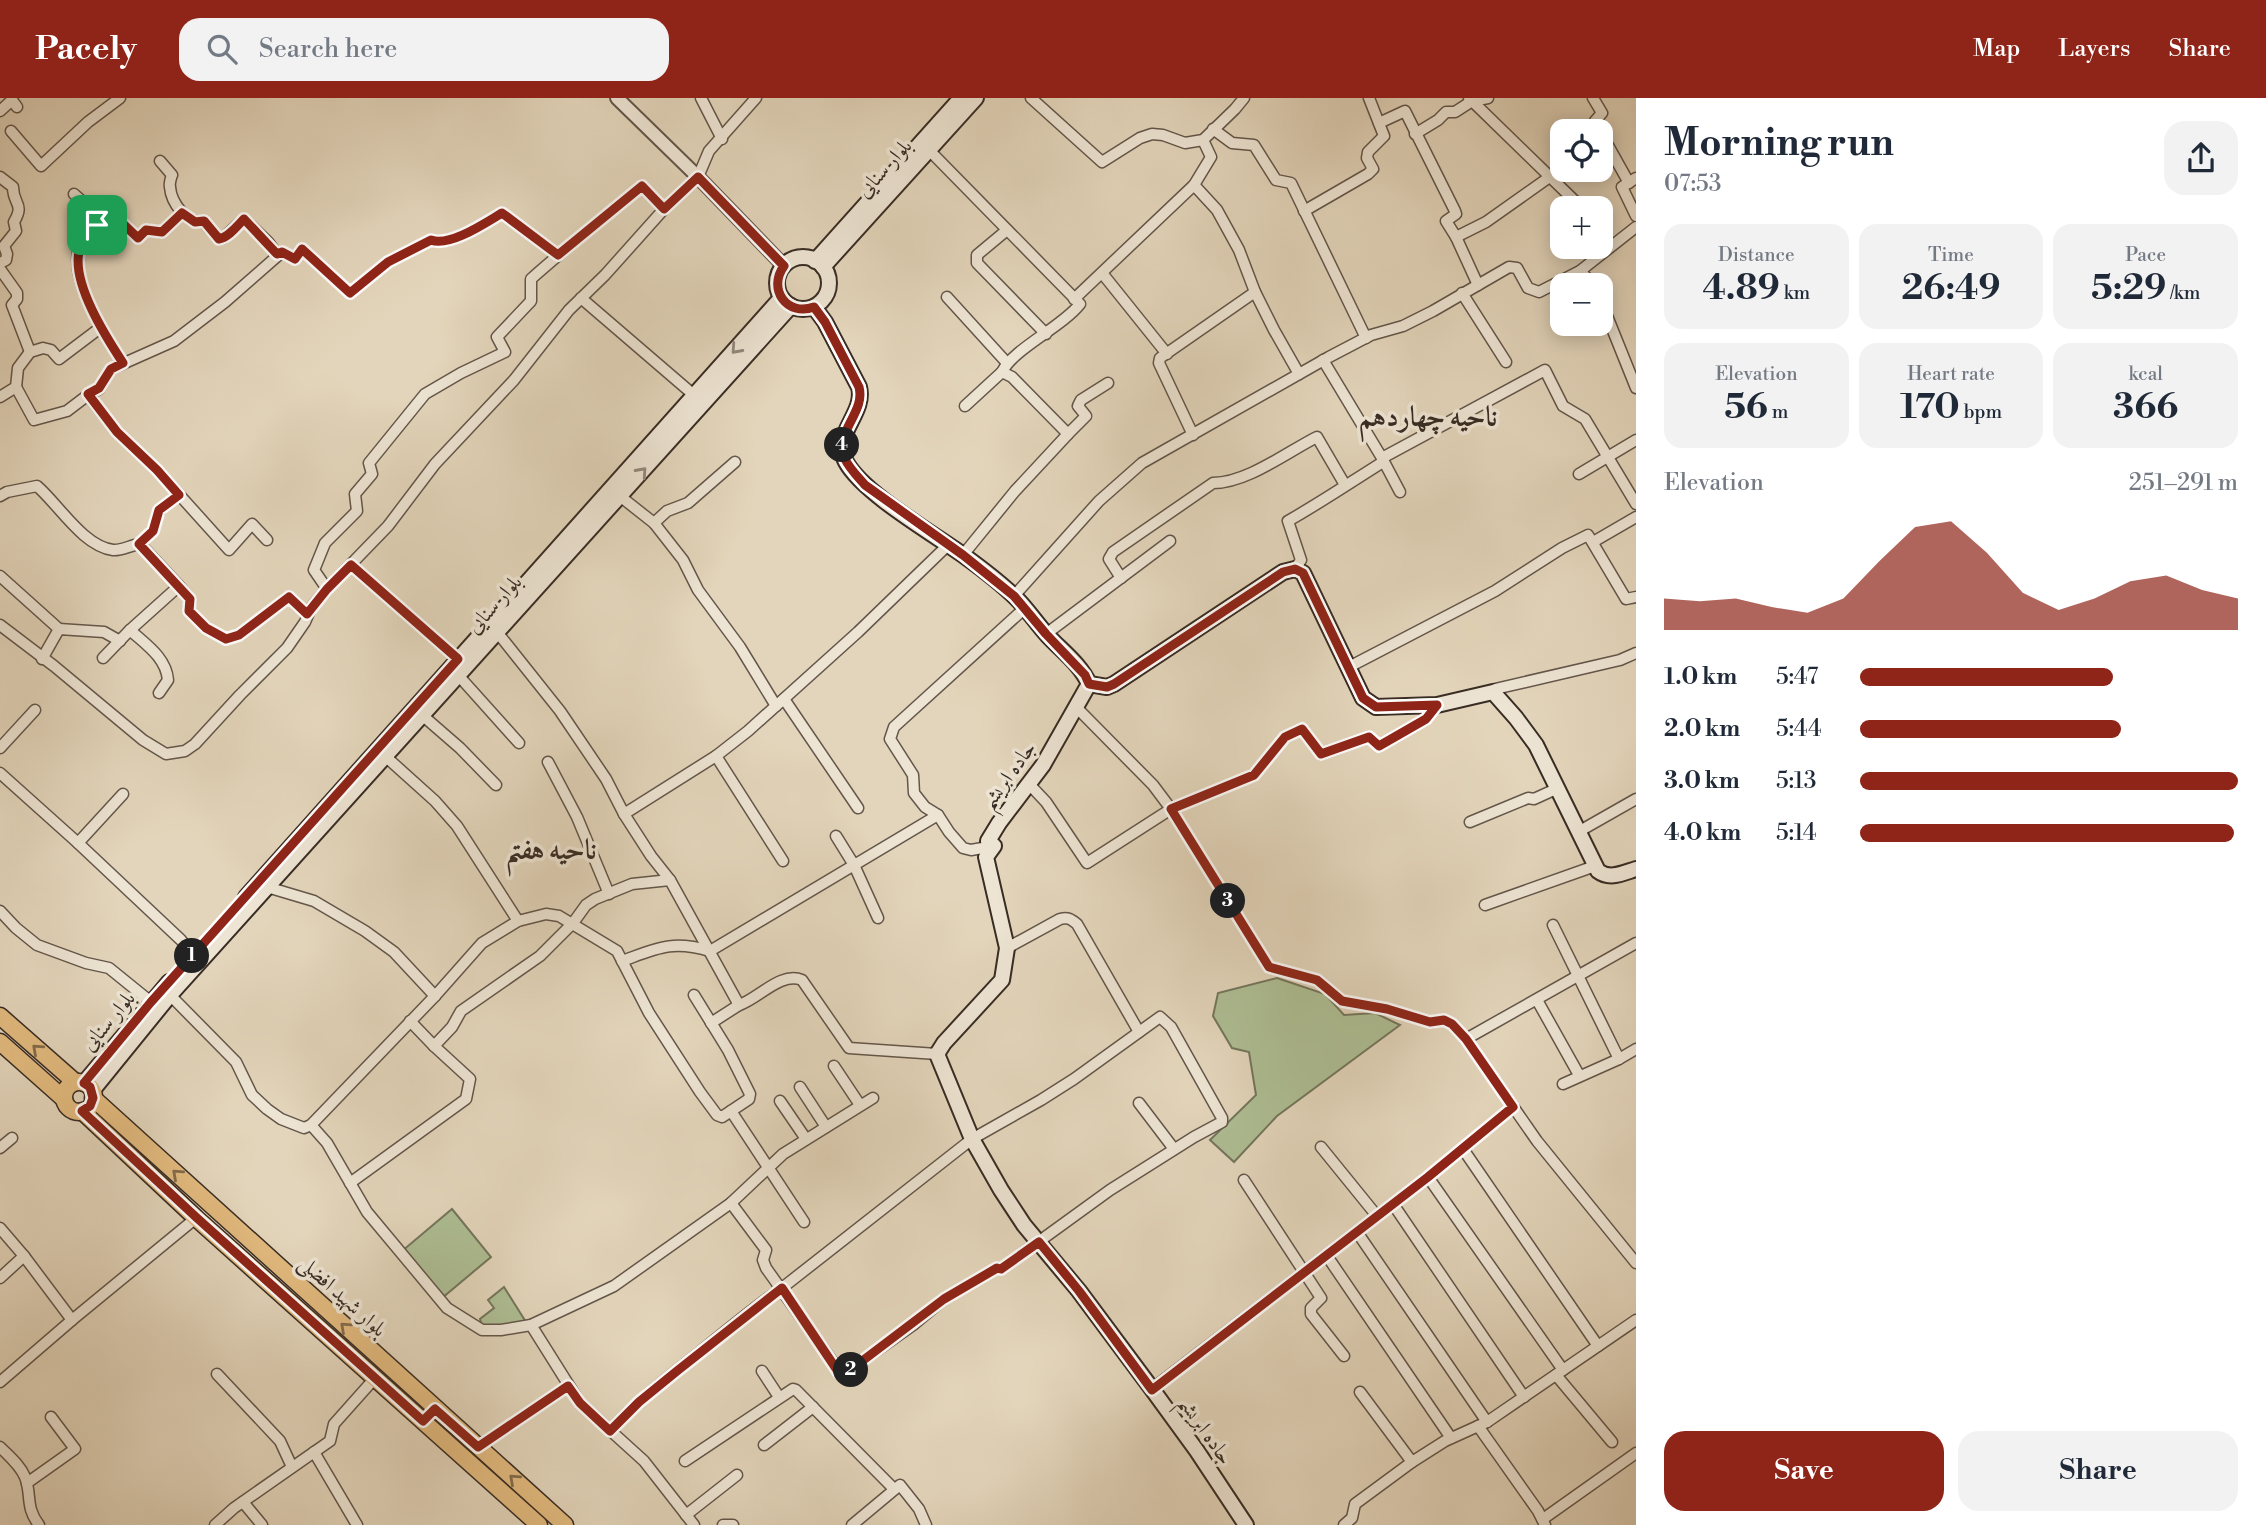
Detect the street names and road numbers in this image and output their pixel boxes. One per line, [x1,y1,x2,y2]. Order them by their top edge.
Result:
street label: بلوار سنایی [851,134,918,204]
street label: بلوار سنایی [461,570,528,640]
street label: جاده ابریشم [975,736,1048,819]
street label: بلوار سنایی [76,986,141,1057]
street label: بلوار شهید افضلی [292,1250,392,1344]
street label: جاده ابریشم [1166,1391,1238,1474]

